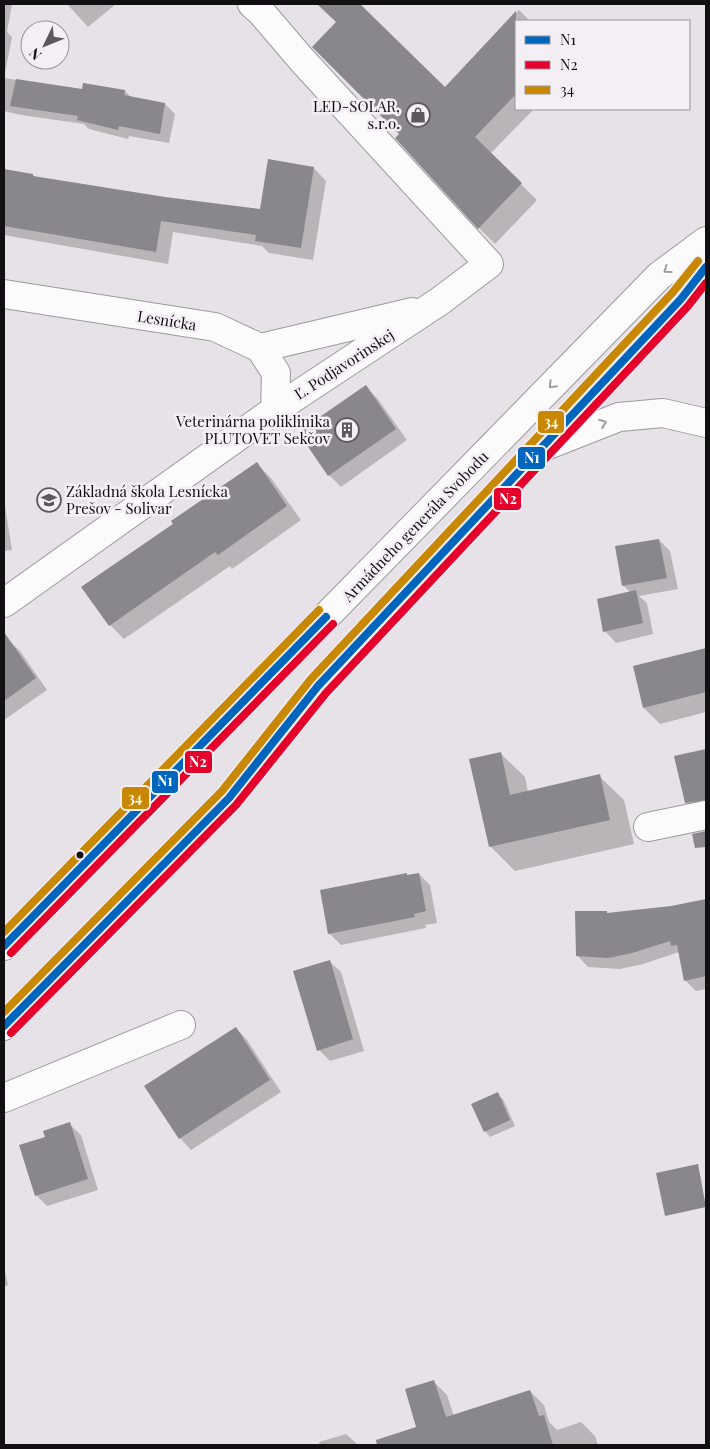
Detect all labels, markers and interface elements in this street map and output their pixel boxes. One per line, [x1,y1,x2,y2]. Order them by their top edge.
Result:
north arrow [20,20,70,70]
legend [515,20,690,110]
text: N1 [560,29,577,49]
text: N [25,44,46,64]
text: N2 [560,54,578,74]
text: 34 [560,79,574,99]
place label: LED-SOLAR, s.r.o. [313,96,400,133]
shop icon: LED-SOLAR, s.r.o. [405,102,431,128]
one-way arrow [664,265,673,273]
street label: Lesnícka [136,305,198,335]
street label: Ľ. Podjavorinskej [290,324,398,404]
one-way arrow [549,380,558,389]
line badge: 34 [537,410,565,434]
place label: Veterinárna poliklinika PLUTOVET Sekčov [175,411,331,448]
text: 34 [544,412,558,431]
building icon: Veterinárna poliklinika PLUTOVET Sekčov [334,417,360,443]
one-way arrow [599,419,607,429]
street label: Armádneho generála Svobodu [337,446,493,606]
line badge: N1 [517,446,546,470]
text: N1 [524,448,540,467]
place label: Základná škola Lesnícka Prešov - Solivar [66,481,228,518]
school or university icon: Základná škola Lesnícka Prešov - Solivar [36,487,62,513]
line badge: N2 [493,487,522,511]
text: N2 [499,489,517,508]
line badge: N2 [184,750,213,774]
text: N2 [189,752,207,771]
line badge: N1 [151,770,179,794]
text: N1 [157,771,173,790]
line badge: 34 [121,786,150,810]
text: 34 [128,788,142,807]
unlabelled marker [75,850,85,860]

